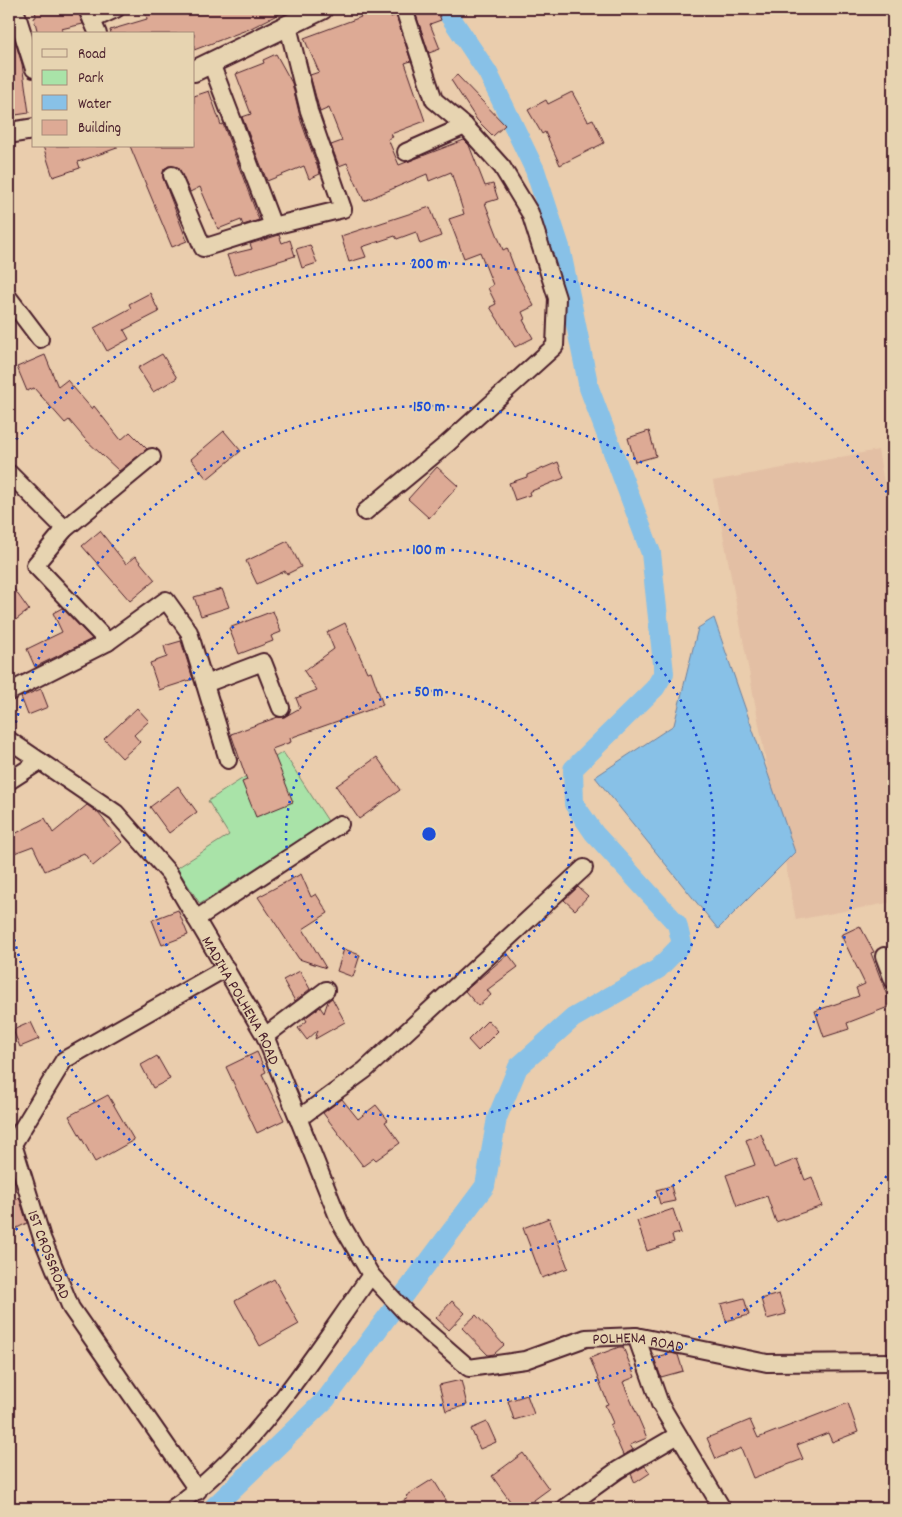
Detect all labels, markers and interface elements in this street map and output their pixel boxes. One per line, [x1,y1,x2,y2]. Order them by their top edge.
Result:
legend [32,32,195,148]
text: Road [78,44,106,66]
text: Park [78,68,104,90]
text: Water [78,94,112,116]
text: Building [78,118,121,140]
text: 200 m [411,254,447,276]
text: 150 m [413,397,445,419]
text: 100 m [412,540,446,562]
text: 50 m [415,682,443,704]
centre of rings [420,825,438,843]
street label: MADIHA POLHENA ROAD [194,932,284,1069]
street label: 1ST CROSSROAD [20,1207,75,1303]
street label: POLHENA ROAD [592,1327,686,1360]

